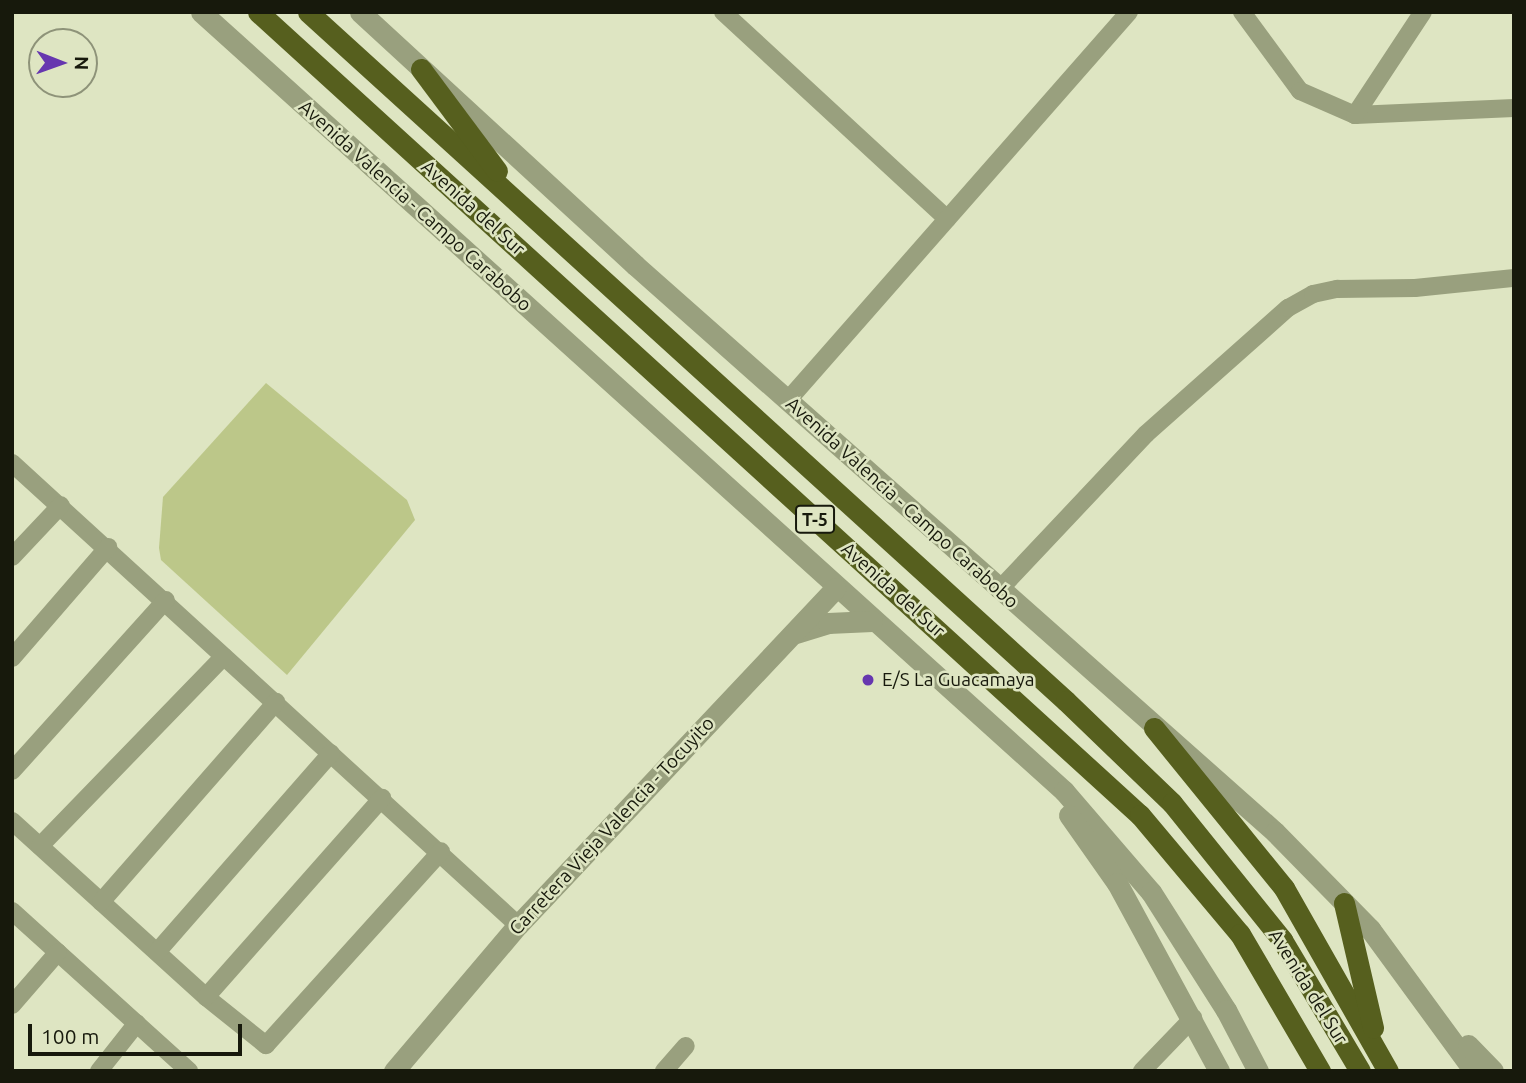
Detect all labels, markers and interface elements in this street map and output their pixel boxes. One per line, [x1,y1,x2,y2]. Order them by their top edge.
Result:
north arrow [28,28,98,98]
text: N [71,56,93,71]
street label: Avenida Valencia - Campo Carabobo [294,95,536,317]
street label: Avenida del Sur [417,156,529,260]
street label: Avenida Valencia - Campo Carabobo [781,392,1023,614]
road number: T-5 [794,504,836,534]
street label: Avenida del Sur [837,538,949,642]
place label: E/S La Guacamaya [882,669,1035,691]
marker: E/S La Guacamaya [860,672,876,688]
street label: Carretera Vieja Valencia - Tocuyito [505,712,719,940]
street label: Avenida del Sur [1264,925,1352,1049]
scale bar [32,1010,245,1054]
text: 100 m [41,1024,99,1048]

